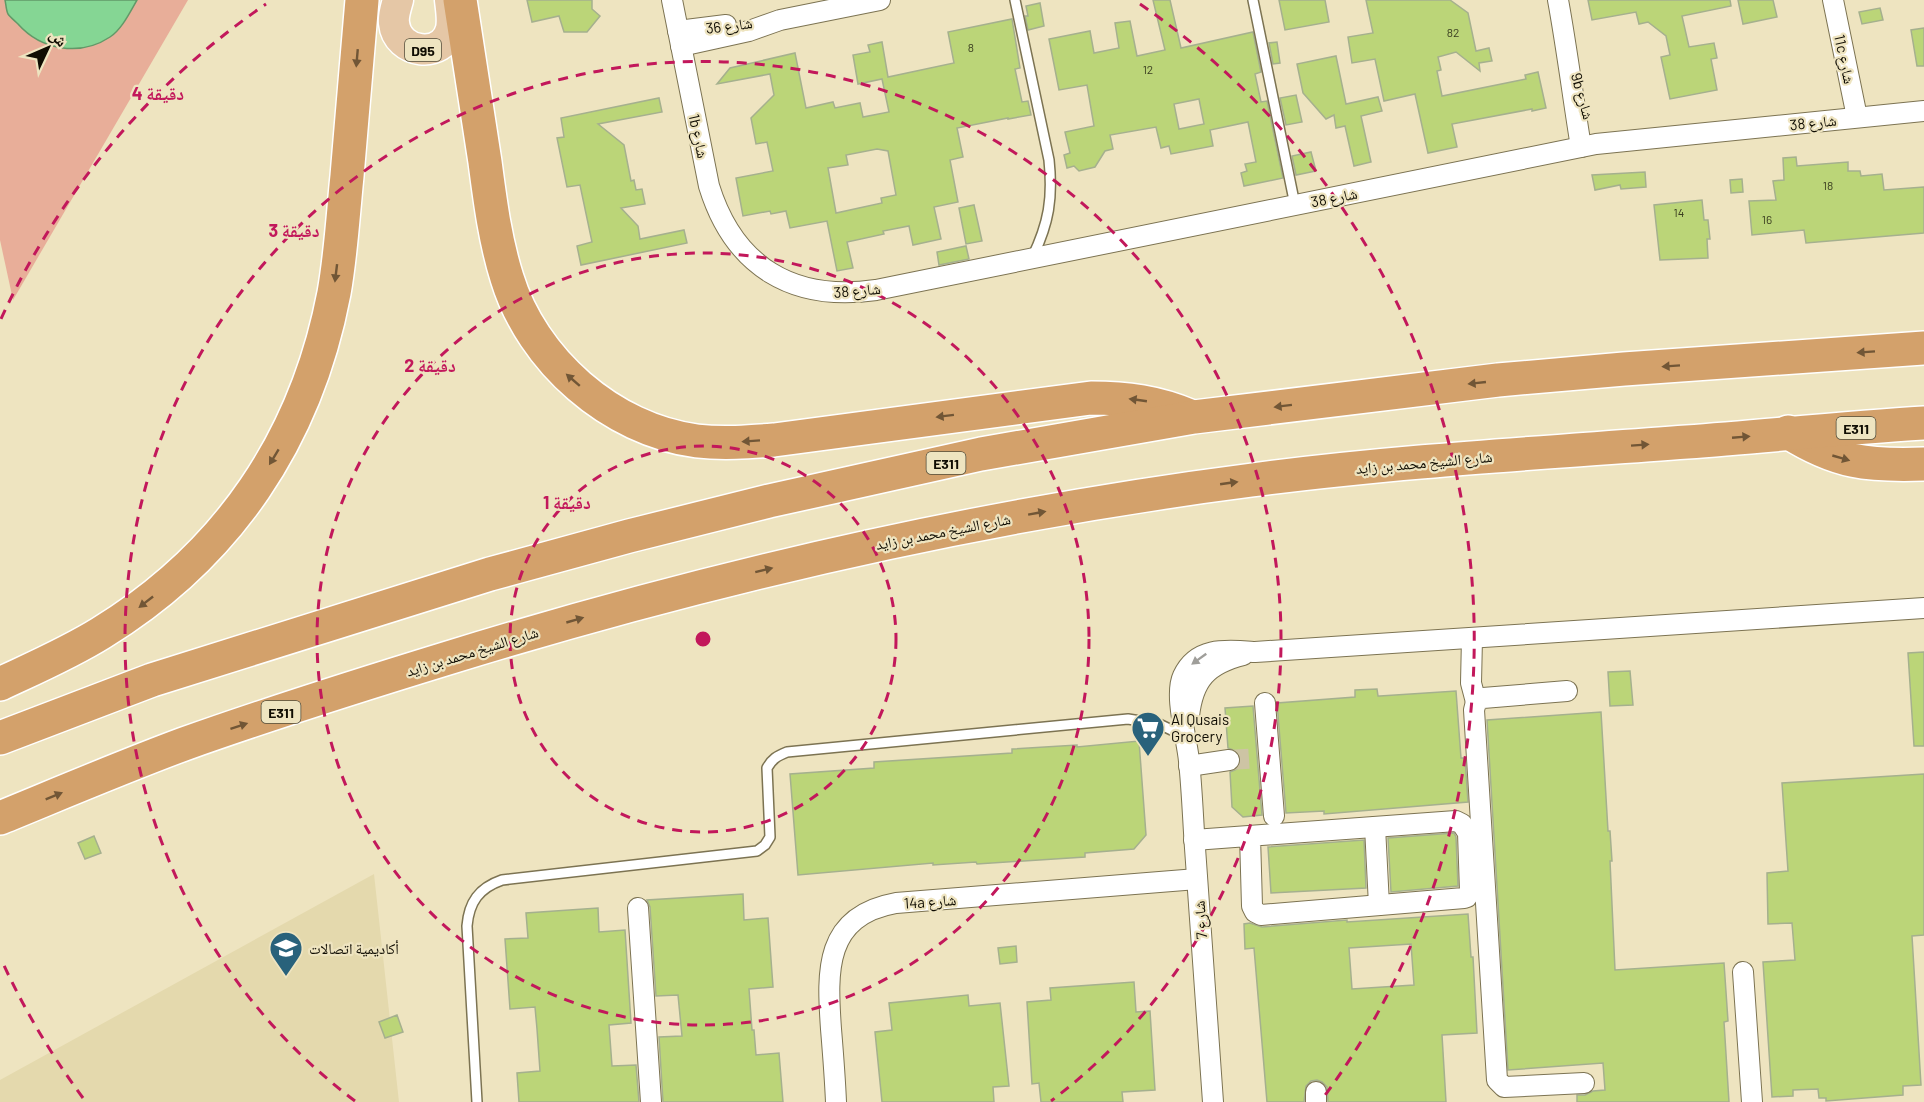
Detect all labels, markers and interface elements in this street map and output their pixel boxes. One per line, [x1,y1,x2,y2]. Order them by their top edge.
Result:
street label: شارع 36 [705,13,754,39]
north arrow [18,18,78,78]
text: ش [46,25,72,51]
house number: 82 [1447,25,1459,39]
street label: 11c شارع [1829,33,1859,86]
road number: D95 [405,39,441,61]
house number: 8 [968,40,974,54]
one-way arrow [352,49,362,68]
house number: 12 [1143,62,1153,76]
street label: 9b شارع [1566,71,1598,122]
text: 4 دقيقة [132,82,184,104]
street label: شارع 38 [1789,111,1838,135]
street label: 1b شارع [684,112,713,160]
house number: 18 [1823,178,1833,192]
street label: شارع 38 [1309,184,1359,212]
house number: 14 [1674,205,1684,219]
house number: 16 [1762,212,1772,226]
text: 3 دقيقة [268,219,320,241]
one-way arrow [332,264,341,283]
street label: شارع 38 [833,279,882,303]
one-way arrow [1856,348,1875,357]
text: 2 دقيقة [404,354,456,376]
one-way arrow [1662,361,1681,370]
one-way arrow [566,374,581,387]
one-way arrow [1467,378,1486,387]
one-way arrow [1129,396,1148,405]
one-way arrow [1274,401,1293,411]
one-way arrow [935,411,954,421]
road number: E311 [1836,417,1876,439]
one-way arrow [1731,432,1750,442]
one-way arrow [742,437,761,446]
one-way arrow [1630,440,1649,450]
street label: شارع الشيخ محمد بن زايد [1355,447,1493,479]
one-way arrow [269,449,280,465]
road number: E311 [926,452,966,474]
one-way arrow [1832,453,1850,463]
one-way arrow [1220,478,1239,487]
text: 1 دقيقة [543,491,591,513]
one-way arrow [1027,508,1046,517]
street label: شارع الشيخ محمد بن زايد [874,509,1013,555]
one-way arrow [755,565,773,575]
one-way arrow [139,595,154,607]
one-way arrow [566,615,584,624]
street label: شارع الشيخ محمد بن زايد [404,622,541,682]
centre of rings [693,629,713,649]
one-way arrow [1191,653,1207,665]
road number: E311 [262,701,300,723]
supermarket icon: Al Qusais Grocery [1130,710,1166,757]
place label: Al Qusais Grocery [1171,710,1229,745]
one-way arrow [230,721,248,730]
one-way arrow [45,791,63,800]
street label: 14a شارع [903,890,957,914]
street label: شارع 7 [1190,900,1212,940]
school or university icon: أكاديمية اتصالات [268,930,304,977]
place label: أكاديمية اتصالات [309,939,399,957]

